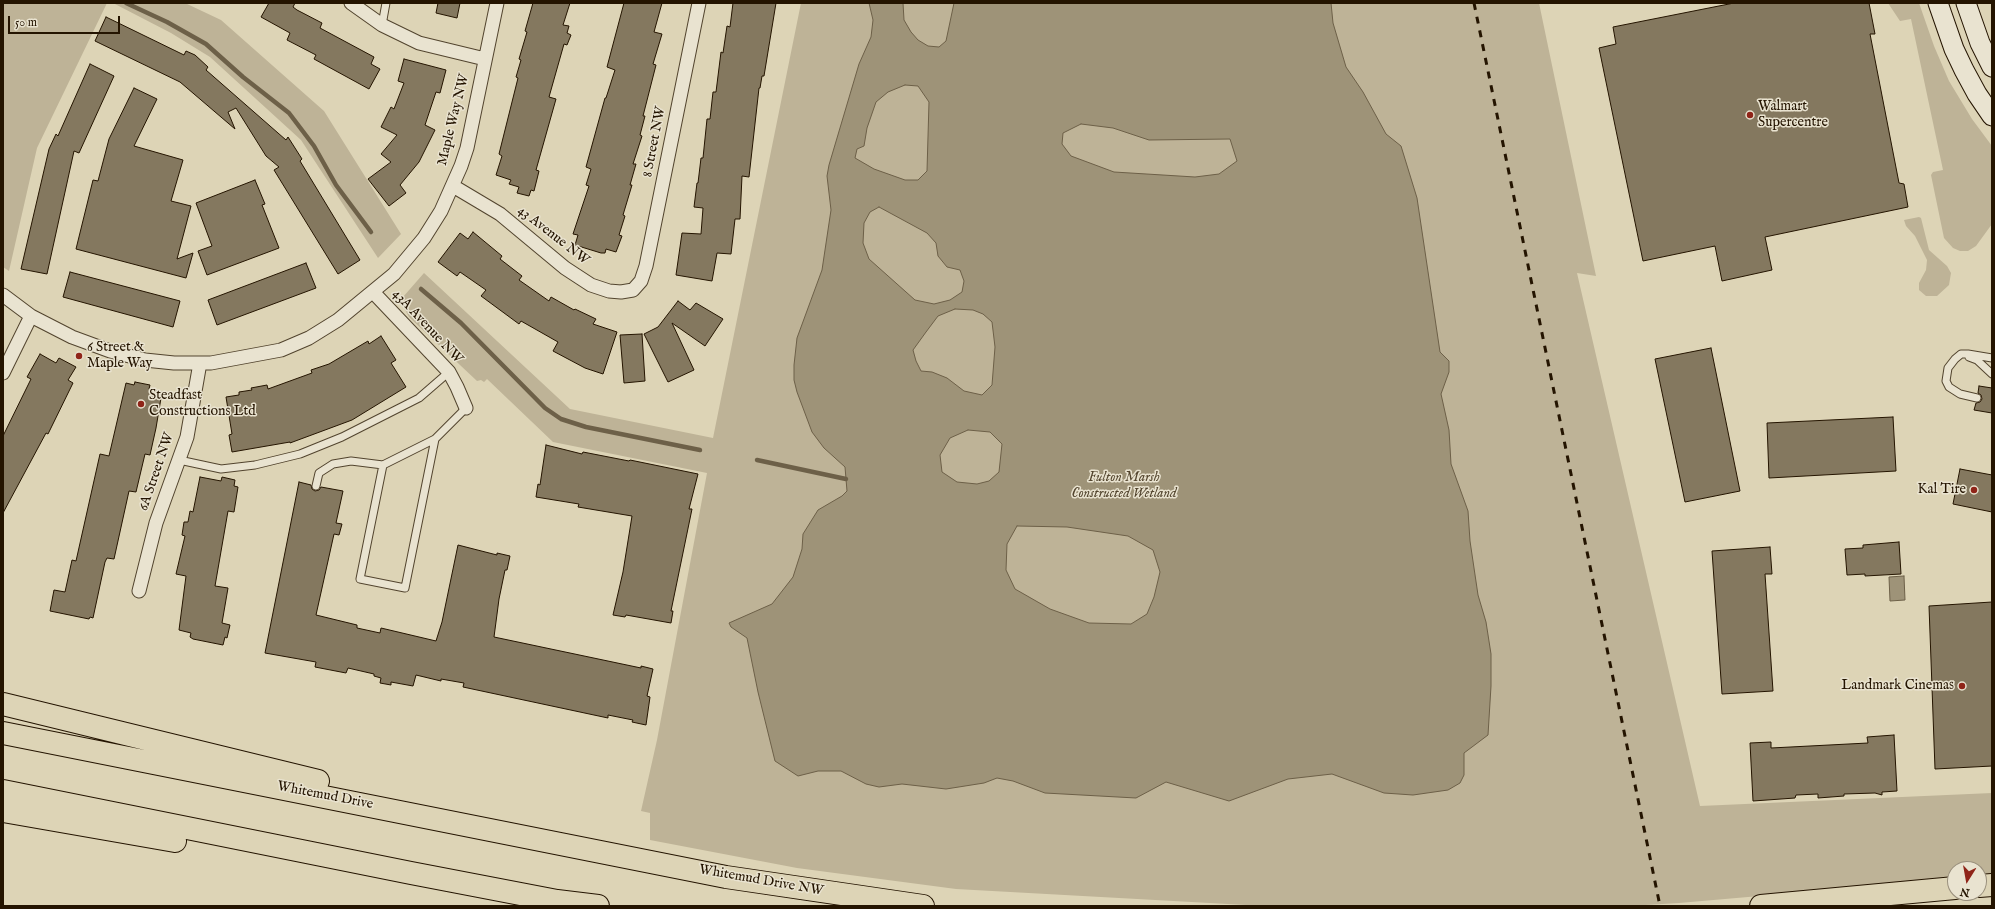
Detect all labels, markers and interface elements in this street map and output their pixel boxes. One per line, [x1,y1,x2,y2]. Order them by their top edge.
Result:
scale bar [10,8,122,34]
text: 50 m [15,15,37,30]
street label: Maple Way NW [435,72,473,168]
place label: Walmart Supercentre [1758,99,1828,132]
street label: 8 Street NW [640,105,670,179]
marker: Walmart Supercentre [1745,110,1755,120]
street label: 43 Avenue NW [514,203,592,269]
street label: 43A Avenue NW [388,286,466,368]
place label: 6 Street & Maple Way [87,340,152,372]
marker: 6 Street & Maple Way [74,351,84,361]
place label: Steadfast Constructions Ltd [149,388,256,420]
marker: Steadfast Constructions Ltd [136,399,146,409]
street label: 6A Street NW [136,431,178,513]
park label: Fulton Marsh Constructed Wetland [1071,470,1177,502]
place label: Kal Tire [1917,482,1966,498]
marker: Kal Tire [1969,485,1979,495]
place label: Landmark Cinemas [1841,678,1954,694]
marker: Landmark Cinemas [1957,681,1967,691]
street label: Whitemud Drive [276,778,374,814]
north arrow [1947,861,1987,901]
street label: Whitemud Drive NW [698,862,824,900]
text: N [1959,884,1971,900]

